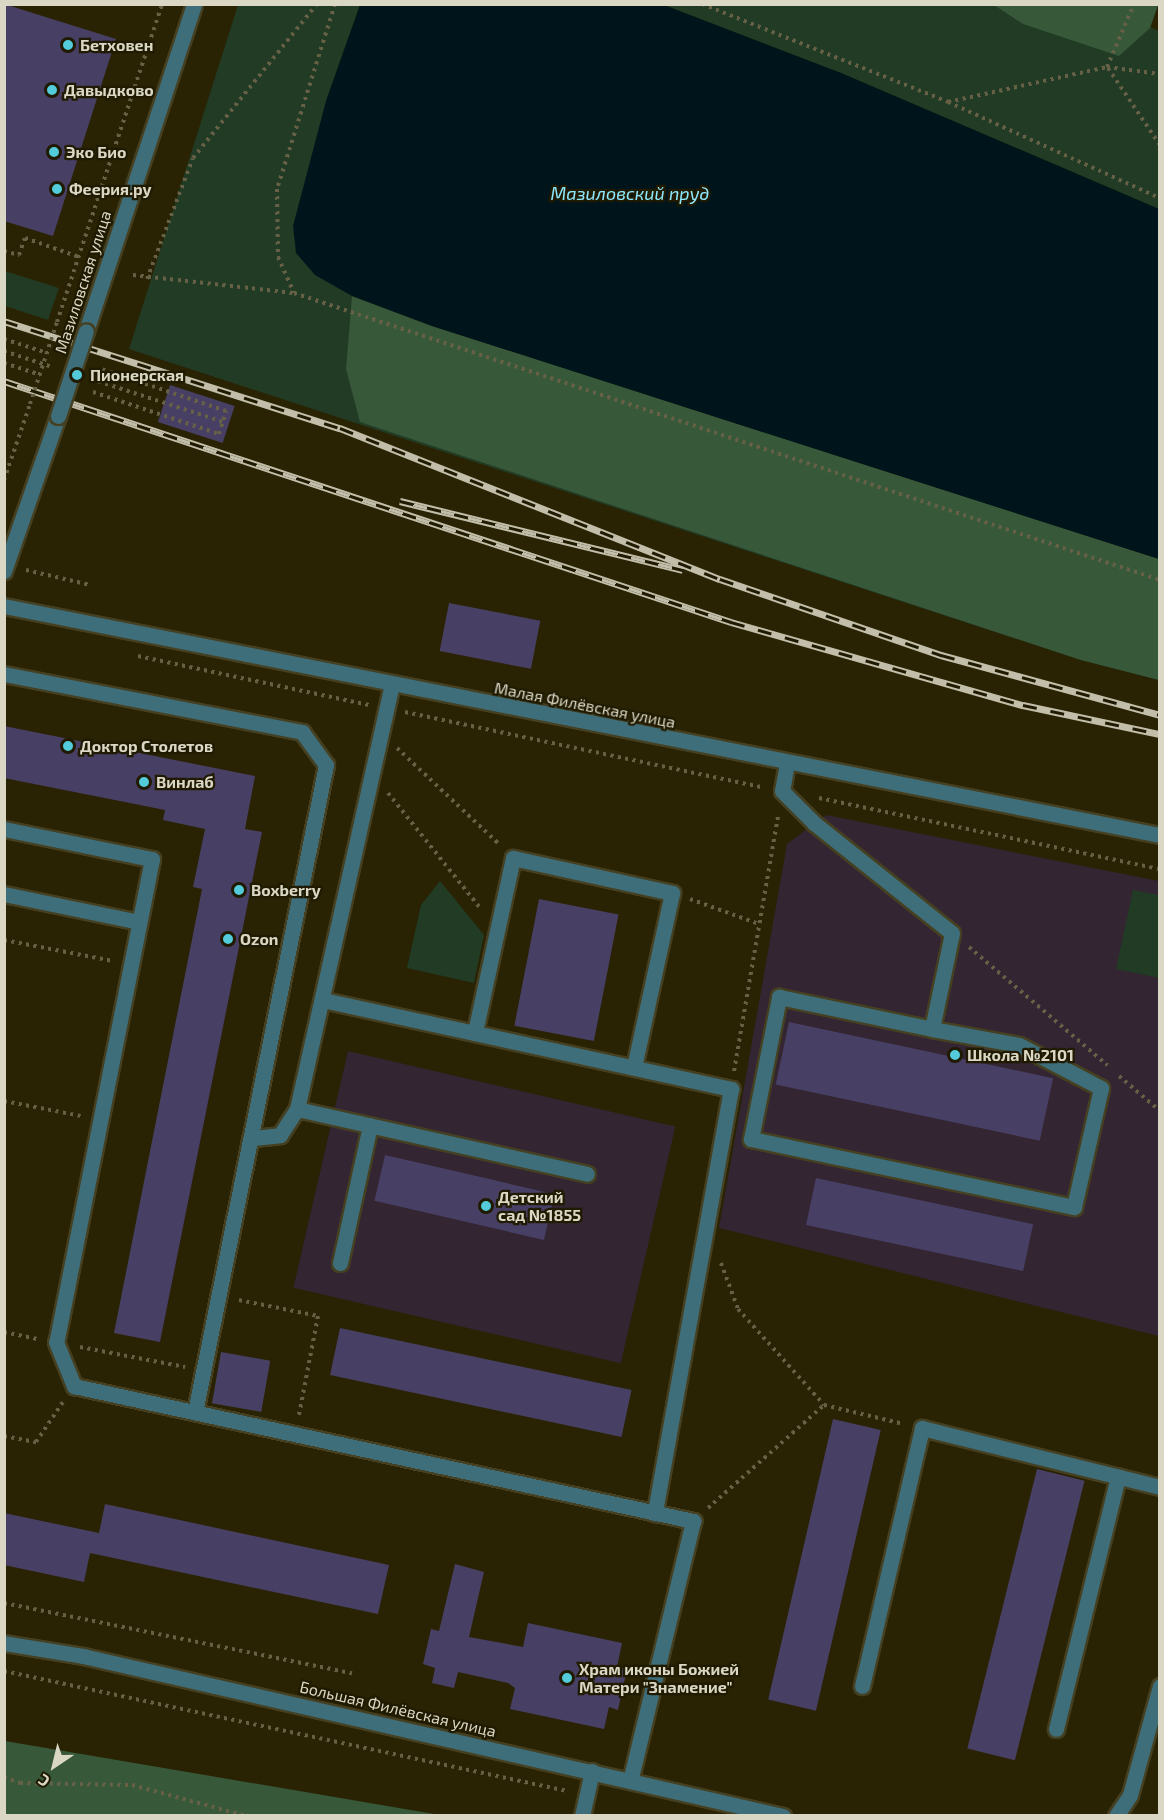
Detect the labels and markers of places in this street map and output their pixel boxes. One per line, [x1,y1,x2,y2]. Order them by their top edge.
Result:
place label: Бетховен [80,35,153,55]
marker: Бетховен [61,38,75,52]
place label: Давыдково [64,80,154,100]
marker: Давыдково [45,83,59,97]
place label: Эко Био [66,142,127,162]
marker: Эко Био [47,145,61,159]
place label: Феерия.ру [69,179,152,199]
marker: Феерия.ру [50,182,64,196]
place label: Пионерская [90,365,184,385]
marker: Пионерская [68,366,86,384]
place label: Доктор Столетов [80,736,213,756]
marker: Доктор Столетов [61,739,75,753]
place label: Винлаб [156,772,214,792]
marker: Винлаб [137,775,151,789]
place label: Boxberry [251,880,321,900]
marker: Boxberry [232,883,246,897]
place label: Ozon [240,929,278,949]
marker: Ozon [221,932,235,946]
place label: Школа №2101 [967,1045,1074,1065]
marker: Школа №2101 [948,1048,962,1062]
place label: Детский сад №1855 [498,1187,581,1225]
marker: Детский сад №1855 [479,1199,493,1213]
place label: Храм иконы Божией Матери "Знамение" [579,1659,739,1697]
marker: Храм иконы Божией Матери "Знамение" [560,1671,574,1685]

